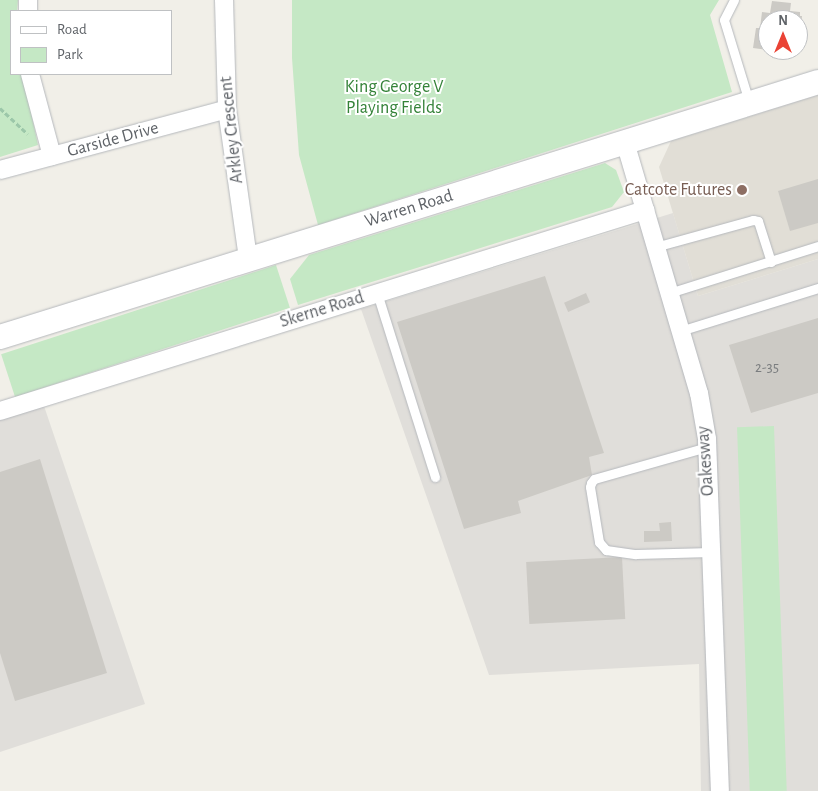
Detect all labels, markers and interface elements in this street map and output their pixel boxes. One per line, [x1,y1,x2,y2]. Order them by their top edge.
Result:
legend [10,10,172,75]
north arrow [758,10,808,60]
text: N [778,14,788,28]
text: Road [57,22,87,37]
text: Park [57,47,83,62]
street label: Arkley Crescent [216,75,248,185]
park label: King George V Playing Fields [345,77,443,120]
street label: Garside Drive [65,117,161,163]
place label: Catcote Futures [625,179,732,201]
marker: Catcote Futures [736,184,748,196]
street label: Warren Road [362,185,456,233]
street label: Skerne Road [277,287,367,333]
house number: 2-35 [755,359,779,377]
street label: Oakesway [693,425,719,497]

